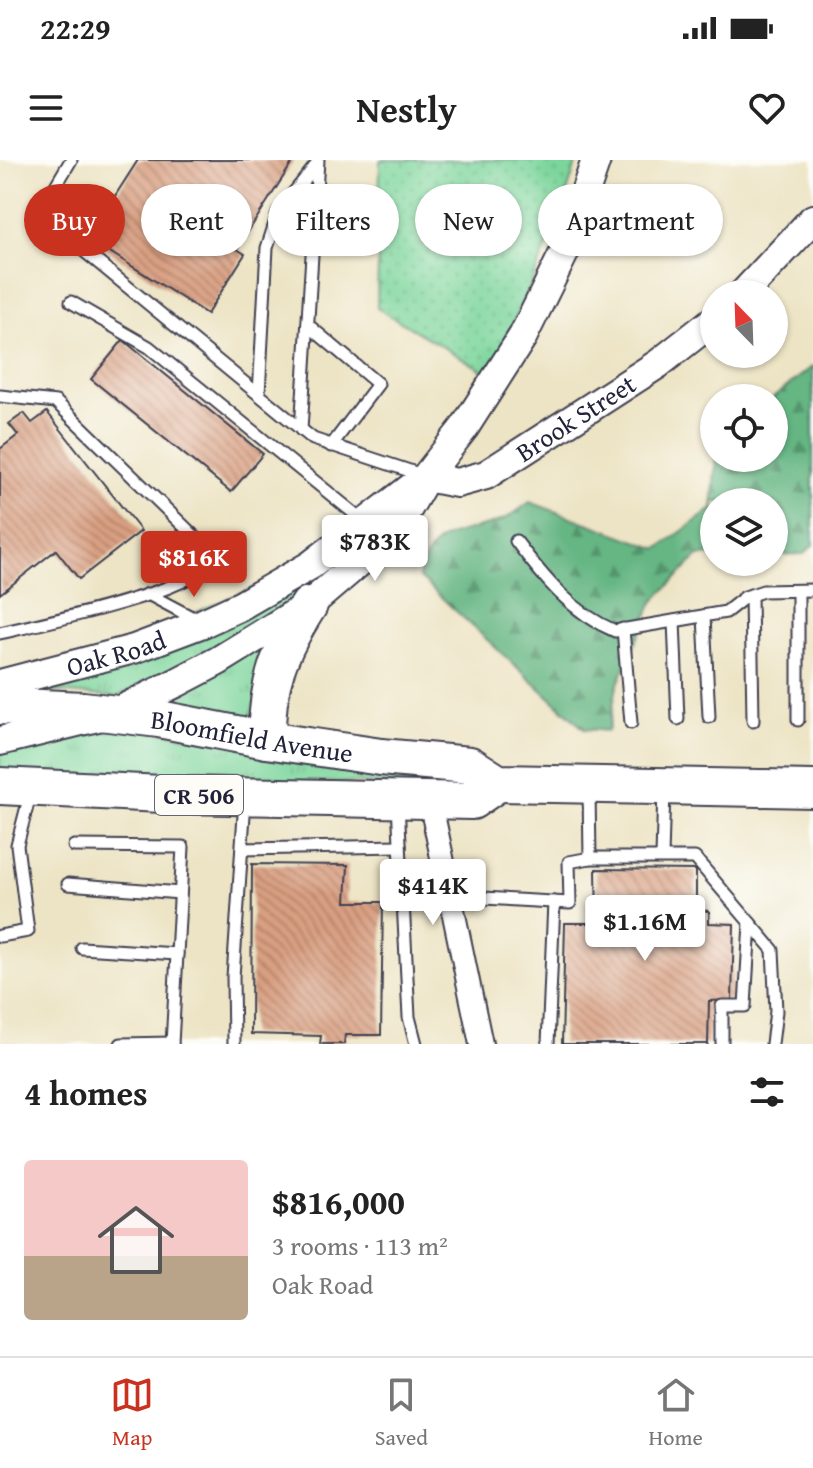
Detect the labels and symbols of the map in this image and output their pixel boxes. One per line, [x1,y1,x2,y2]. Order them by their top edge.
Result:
north arrow [700,280,788,368]
street label: Brook Street [507,364,643,471]
pin: $783K [319,515,431,583]
pin: $816K [138,531,250,599]
street label: Oak Road [62,619,171,685]
street label: Bloomfield Avenue [149,699,356,772]
road number: CR 506 [155,775,243,815]
pin: $414K [377,859,489,927]
pin: $1.16M [580,895,710,963]

